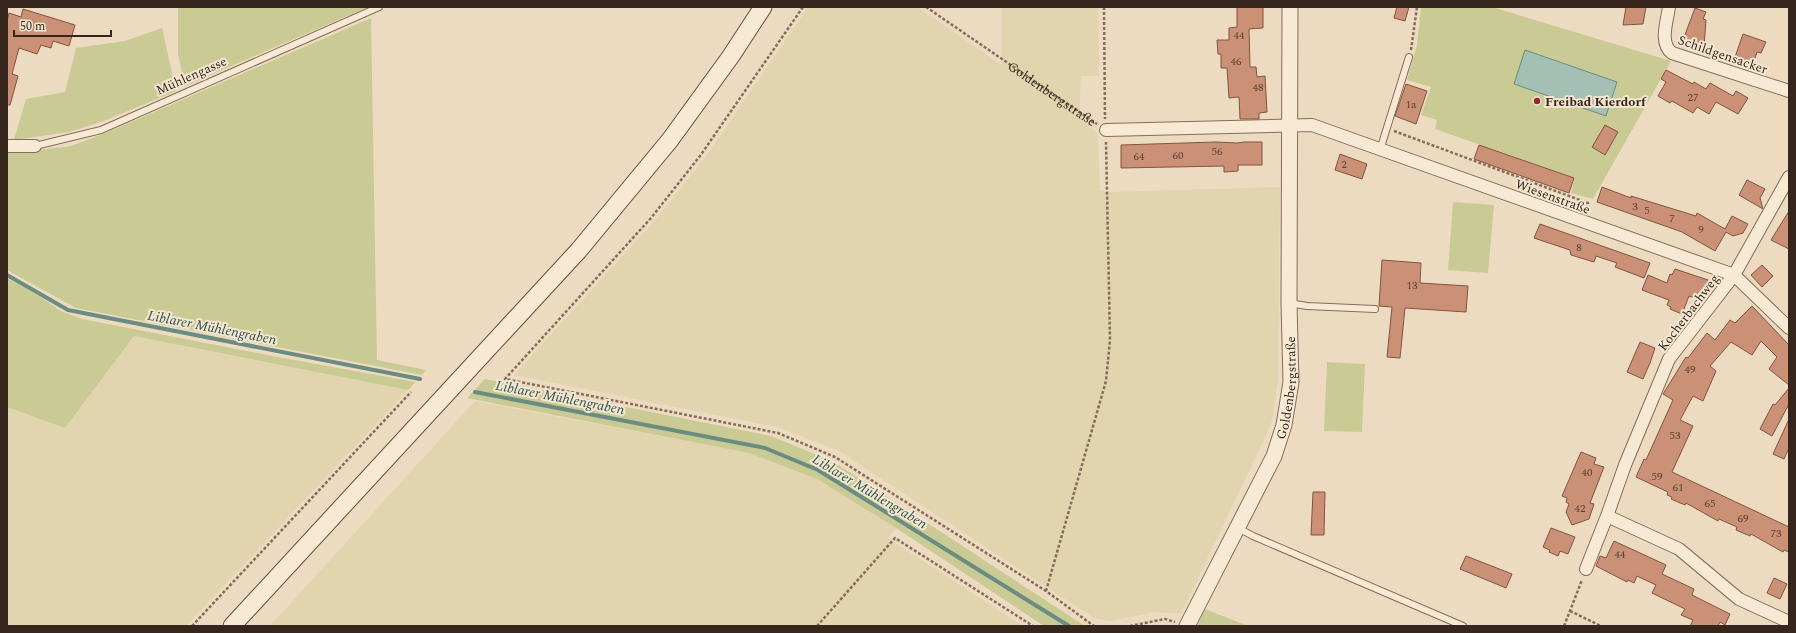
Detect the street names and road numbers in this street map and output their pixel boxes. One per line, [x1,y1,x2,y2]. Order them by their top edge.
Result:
street label: Schildgensacker [1675,30,1770,80]
street label: Mühlengasse [153,51,230,100]
street label: Goldenbergstraße [1003,57,1100,132]
street label: Wiesenstraße [1512,174,1593,220]
street label: Kocherbachweg [1653,270,1724,355]
street label: Goldenbergstraße [1271,336,1302,442]

